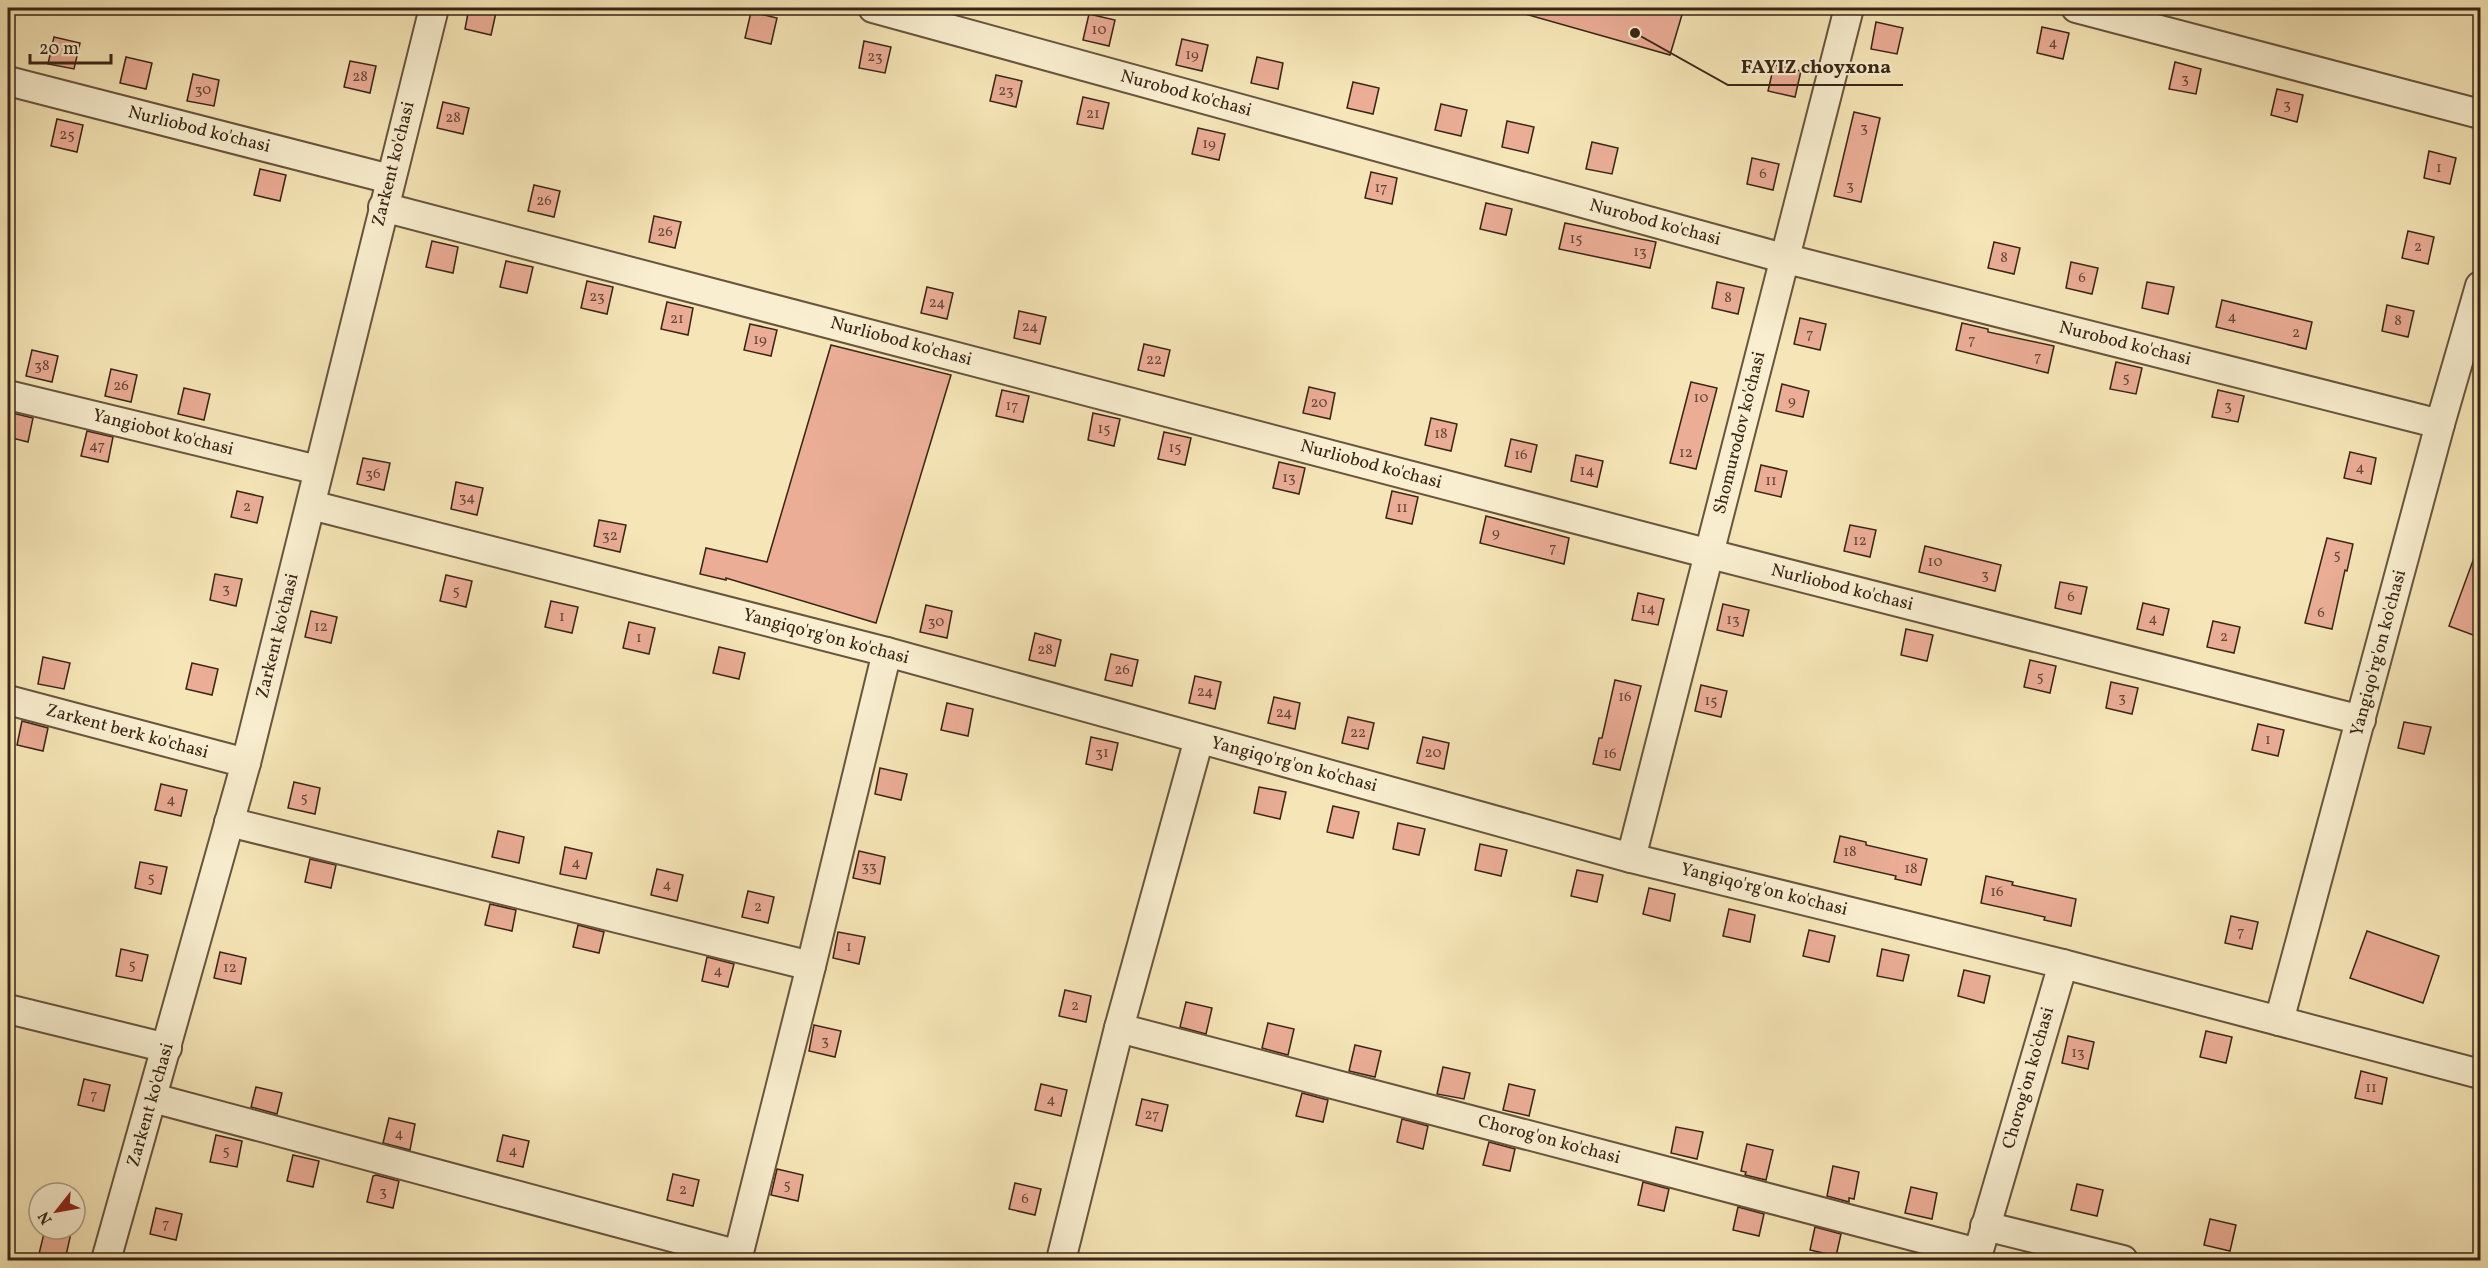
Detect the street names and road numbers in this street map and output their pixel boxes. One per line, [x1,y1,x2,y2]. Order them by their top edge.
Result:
street label: Nurobod ko'chasi [1118,64,1254,124]
street label: Zarkent ko'chasi [366,99,422,229]
street label: Nurliobod ko'chasi [125,100,273,160]
street label: Nurobod ko'chasi [1587,193,1723,253]
street label: Nurliobod ko'chasi [827,311,975,373]
street label: Nurobod ko'chasi [2056,316,2194,372]
street label: Shomurodov ko'chasi [1708,349,1772,517]
street label: Yangiobot ko'chasi [90,403,236,463]
street label: Nurliobod ko'chasi [1297,434,1445,496]
street label: Nurliobod ko'chasi [1768,558,1916,618]
street label: Yangiqo'rg'on ko'chasi [2345,567,2413,739]
street label: Zarkent ko'chasi [250,571,306,701]
street label: Yangiqo'rg'on ko'chasi [740,603,912,671]
street label: Zarkent berk ko'chasi [43,698,211,766]
street label: Yangiqo'rg'on ko'chasi [1208,731,1380,799]
street label: Yangiqo'rg'on ko'chasi [1678,857,1850,923]
street label: Chorog'on ko'chasi [1997,1004,2061,1152]
street label: Zarkent ko'chasi [121,1040,181,1170]
street label: Chorog'on ko'chasi [1475,1109,1623,1171]

